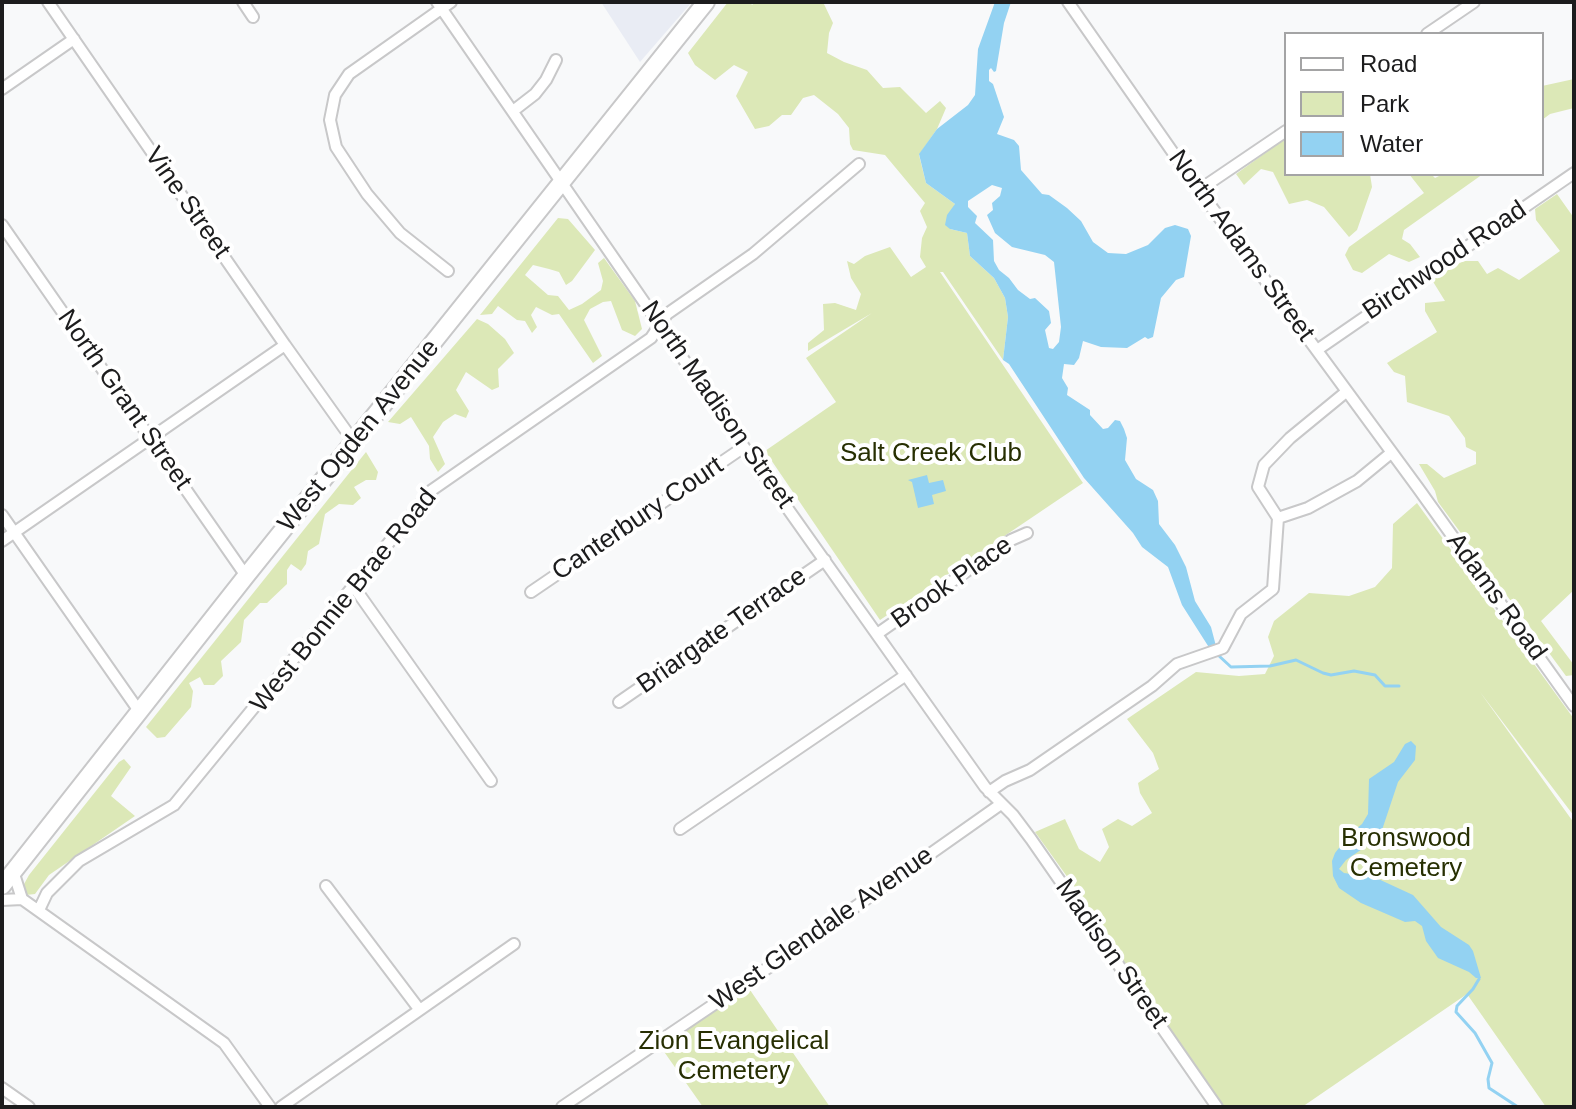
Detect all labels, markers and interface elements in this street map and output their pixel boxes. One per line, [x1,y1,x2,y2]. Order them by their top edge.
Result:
legend [1284,32,1544,176]
text: Road [1360,50,1417,77]
text: Park [1360,90,1409,117]
text: Water [1360,130,1423,157]
street label: Vine Street [137,142,237,264]
street label: North Adams Street [1161,144,1321,348]
street label: Birchwood Road [1357,195,1533,327]
street label: North Madison Street [634,295,800,515]
street label: North Grant Street [50,304,198,496]
street label: West Ogden Avenue [272,333,446,539]
park label: Salt Creek Club [840,438,1022,470]
street label: Canterbury Court [547,450,729,588]
street label: West Bonnie Brae Road [244,483,444,719]
street label: Adams Road [1439,527,1553,667]
street label: Brook Place [886,530,1018,636]
street label: Briargate Terrace [631,561,813,701]
park label: Bronswood Cemetery [1341,823,1471,884]
street label: West Glendale Avenue [705,840,939,1018]
street label: Madison Street [1048,873,1174,1035]
park label: Zion Evangelical Cemetery [639,1026,829,1088]

